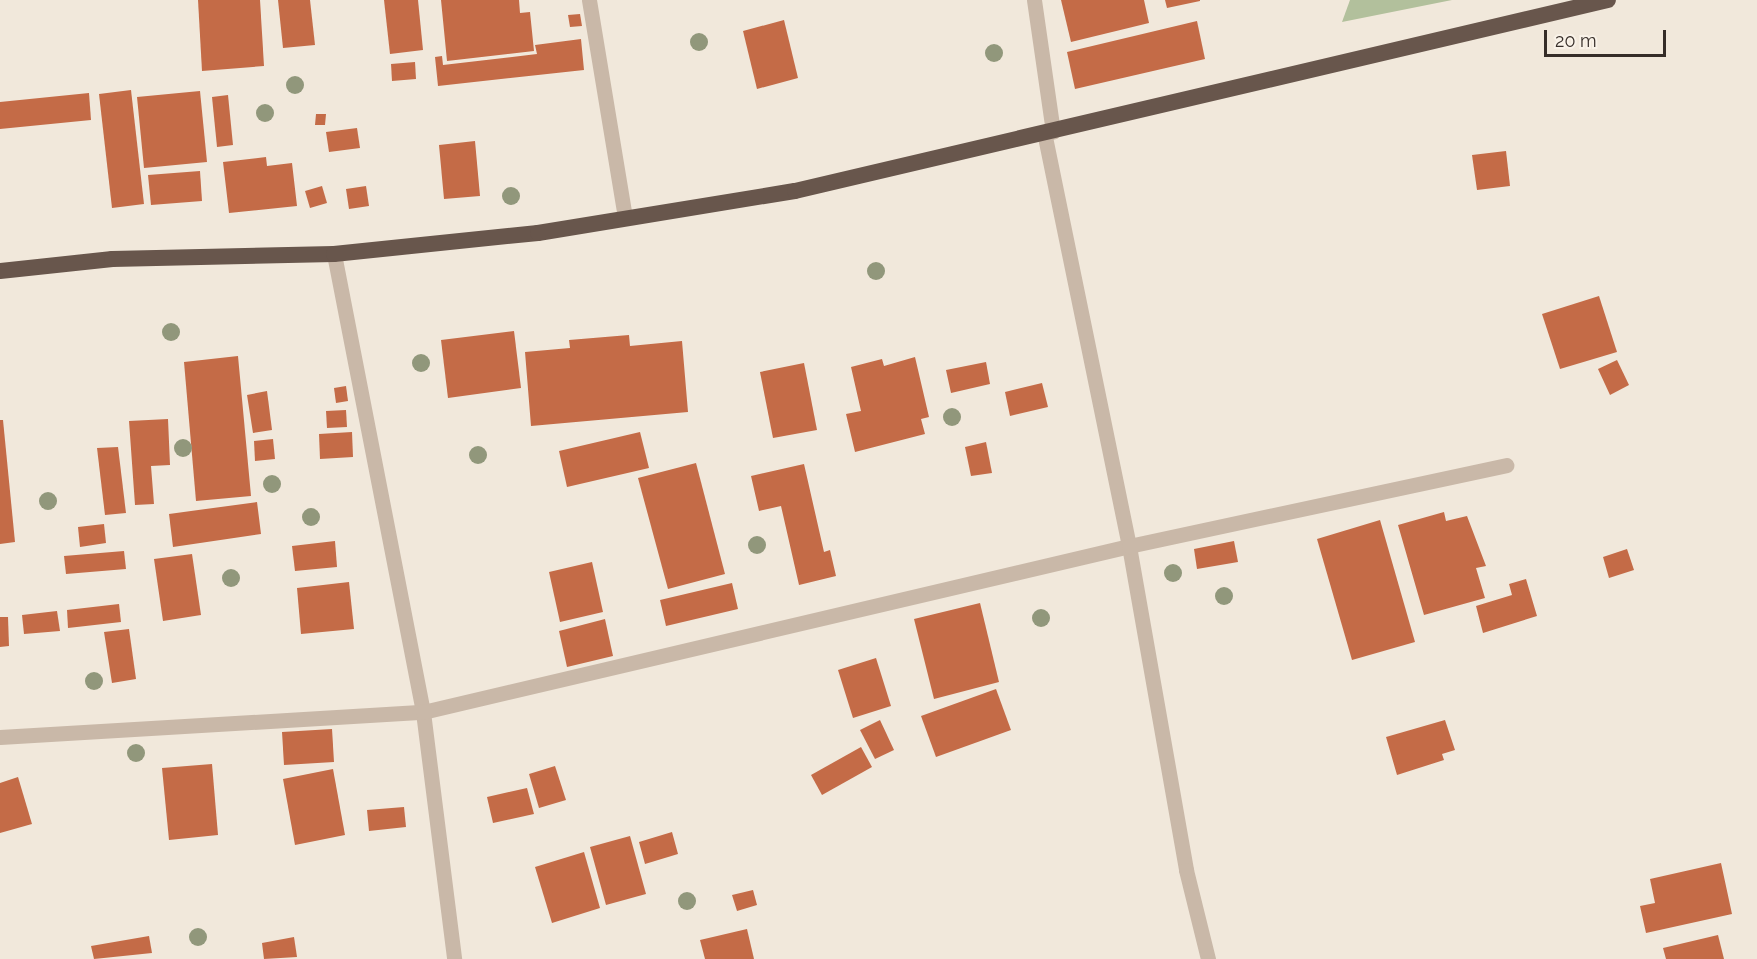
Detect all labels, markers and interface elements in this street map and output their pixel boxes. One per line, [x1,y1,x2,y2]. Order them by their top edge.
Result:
scale bar [1547,18,1668,56]
text: 20 m [1555,30,1597,51]

